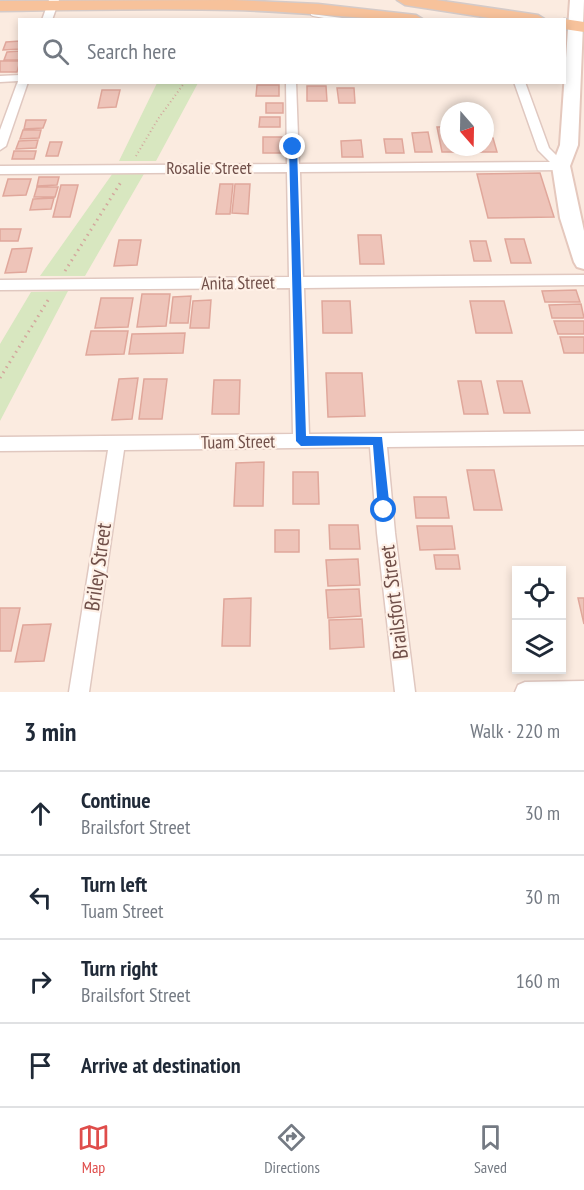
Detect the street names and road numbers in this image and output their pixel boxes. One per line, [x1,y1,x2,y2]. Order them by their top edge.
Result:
street label: Rosalie Street [166,156,252,179]
street label: Anita Street [201,270,275,295]
street label: Tuam Street [201,429,275,454]
street label: Briley Street [78,521,117,613]
street label: Brailsfort Street [373,543,414,661]

